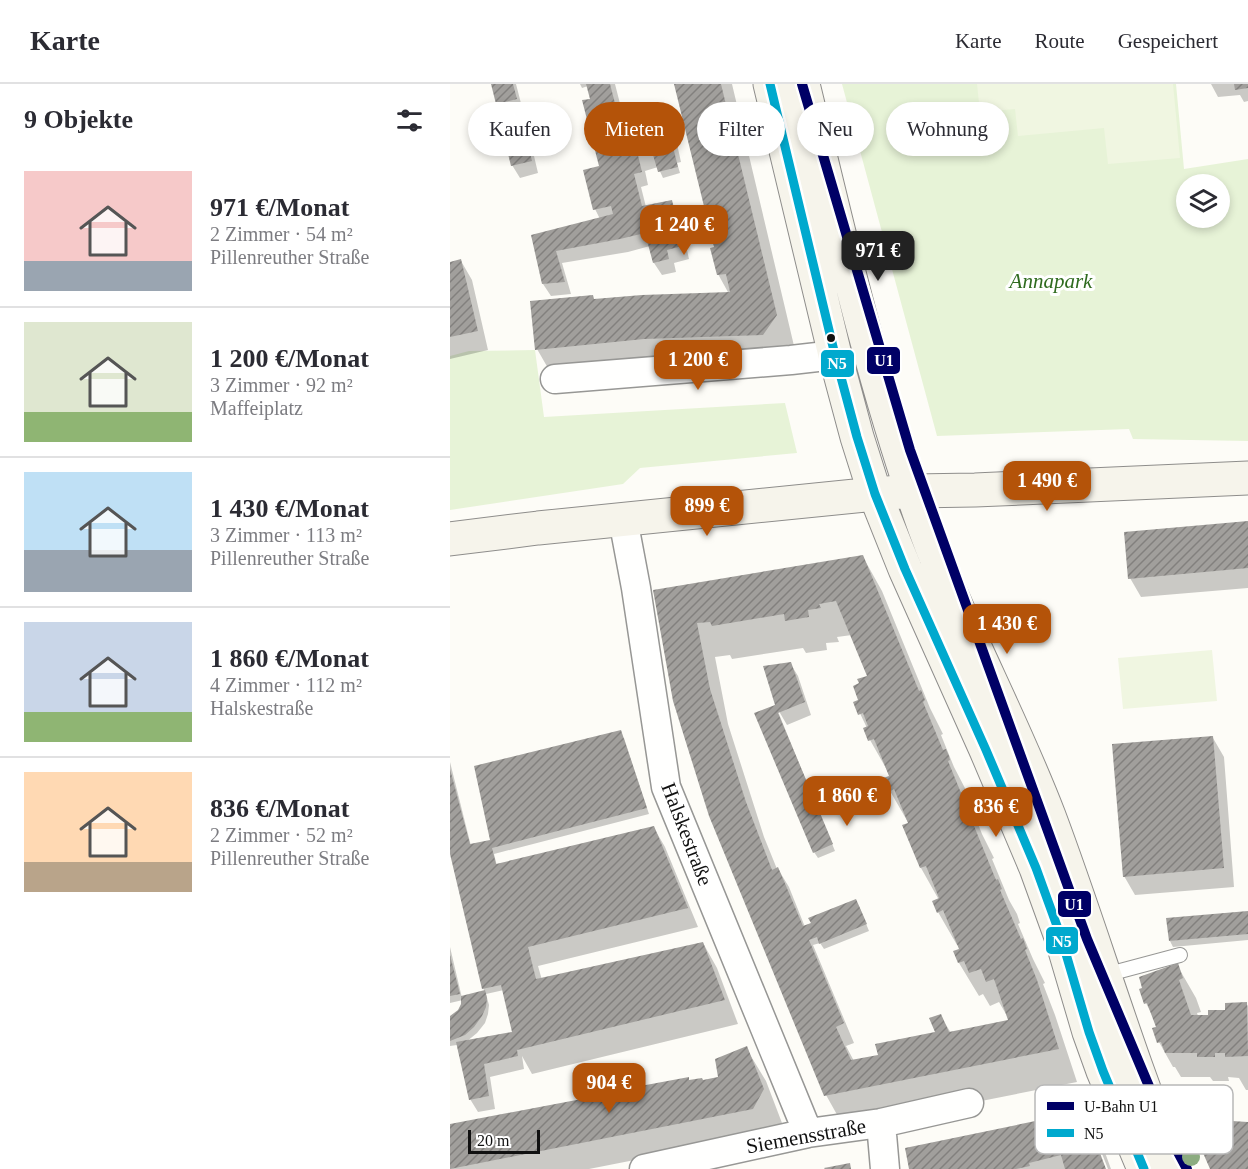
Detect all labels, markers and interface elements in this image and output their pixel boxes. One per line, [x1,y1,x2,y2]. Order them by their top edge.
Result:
text: Karte [30,25,100,56]
text: Karte [955,29,1002,53]
text: Route [1035,29,1085,53]
text: Gespeichert [1118,29,1218,53]
chip: Kaufen [468,102,572,156]
chip: Mieten [584,102,685,156]
chip: Filter [697,102,785,156]
chip: Neu [797,102,874,156]
chip: Wohnung [886,102,1009,156]
icon: filters [393,104,426,137]
text: 9 Objekte [24,105,133,134]
map controls [1176,174,1230,228]
button: layers [1176,174,1230,228]
text: 971 €/Monat [210,193,349,222]
icon: home [72,195,144,267]
pin: 1 240 € [629,205,739,256]
text: 1 240 € [654,213,714,235]
text: 2 Zimmer · 54 m² [210,223,353,245]
pin: 971 € [836,231,920,282]
text: 971 € [856,239,901,261]
text: Pillenreuther Straße [210,246,369,268]
park label: Annapark [1008,269,1093,293]
unlabelled marker [825,332,837,344]
pin: 1 200 € [643,340,753,391]
text: 1 200 €/Monat [210,344,369,373]
icon: home [72,346,144,418]
line badge: U1 [866,346,901,375]
text: 1 200 € [668,348,728,370]
line badge: N5 [820,349,855,378]
text: U1 [874,352,894,369]
text: N5 [827,355,847,372]
text: 3 Zimmer · 92 m² [210,374,353,396]
text: Maffeiplatz [210,397,303,419]
pin: 1 490 € [992,461,1102,512]
text: 1 490 € [1017,469,1077,491]
pin: 899 € [665,486,749,537]
text: 1 430 €/Monat [210,494,369,523]
text: 899 € [685,494,730,516]
icon: home [72,496,144,568]
text: 3 Zimmer · 113 m² [210,524,362,546]
text: Pillenreuther Straße [210,547,369,569]
pin: 1 430 € [952,604,1062,655]
text: 1 430 € [977,612,1037,634]
text: 1 860 €/Monat [210,644,369,673]
icon: home [72,646,144,718]
text: 4 Zimmer · 112 m² [210,674,362,696]
text: Halskestraße [210,697,313,719]
pin: 1 860 € [792,776,902,827]
street label: Halskestraße [656,779,718,889]
text: 1 860 € [817,784,877,806]
pin: 836 € [954,787,1038,838]
text: 836 €/Monat [210,794,349,823]
text: 836 € [974,795,1019,817]
icon: home [72,796,144,868]
text: 2 Zimmer · 52 m² [210,824,353,846]
text: Pillenreuther Straße [210,847,369,869]
line badge: U1 [1057,890,1092,918]
text: U1 [1064,896,1084,913]
line badge: N5 [1045,926,1079,955]
text: N5 [1052,933,1072,950]
pin: 904 € [567,1063,651,1114]
text: 904 € [587,1071,632,1093]
legend [1035,1085,1233,1154]
text: U-Bahn U1 [1084,1098,1158,1115]
street label: Siemensstraße [744,1114,868,1158]
text: N5 [1084,1125,1104,1142]
scale bar [468,1127,540,1154]
text: 20 m [477,1132,509,1149]

